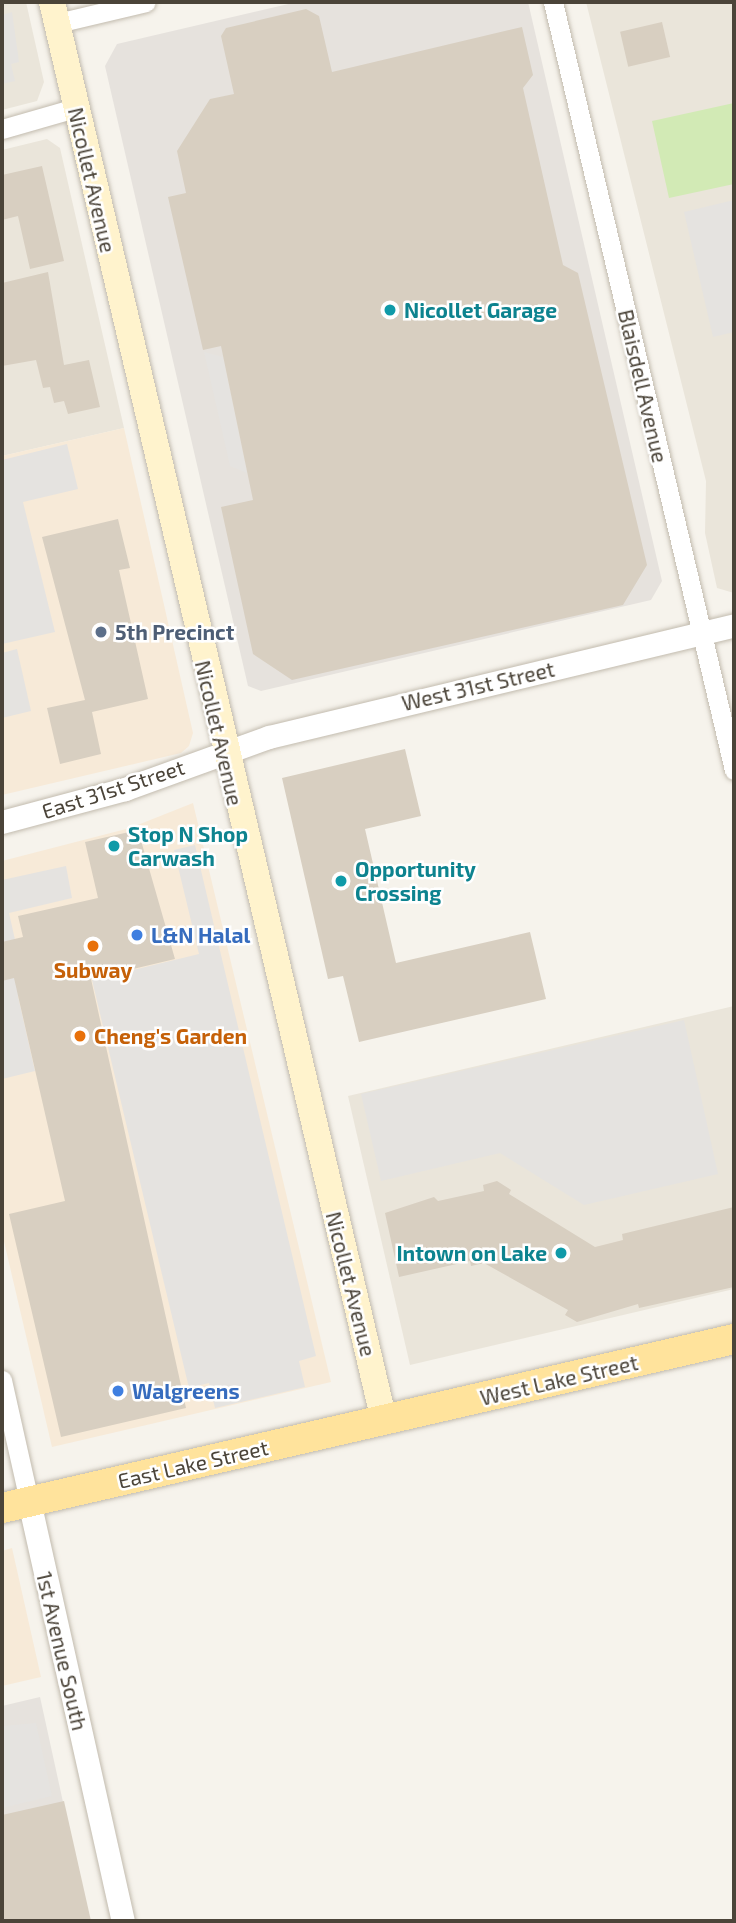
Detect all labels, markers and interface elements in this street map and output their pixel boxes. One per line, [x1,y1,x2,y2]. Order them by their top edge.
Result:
street label: Nicollet Avenue [63,105,121,255]
place label: Nicollet Garage [404,297,557,323]
marker: Nicollet Garage [382,302,398,318]
street label: Blaisdell Avenue [613,306,673,466]
place label: 5th Precinct [115,619,234,645]
marker: 5th Precinct [93,624,109,640]
street label: West 31st Street [399,656,557,716]
street label: Nicollet Avenue [190,658,248,808]
street label: East 31st Street [39,754,187,824]
place label: Stop N Shop Carwash [128,821,248,871]
marker: Stop N Shop Carwash [106,838,122,854]
place label: Opportunity Crossing [355,856,476,906]
marker: Opportunity Crossing [333,873,349,889]
place label: L&N Halal [151,922,250,948]
marker: L&N Halal [129,927,145,943]
marker: Subway [85,938,101,954]
place label: Subway [54,957,132,983]
place label: Cheng's Garden [94,1023,247,1049]
marker: Cheng's Garden [72,1028,88,1044]
street label: Nicollet Avenue [321,1209,381,1359]
place label: Intown on Lake [396,1240,547,1266]
marker: Intown on Lake [553,1245,569,1261]
street label: West Lake Street [478,1350,640,1410]
place label: Walgreens [132,1378,240,1404]
marker: Walgreens [110,1383,126,1399]
street label: East Lake Street [115,1434,271,1494]
street label: 1st Avenue South [31,1569,93,1733]

